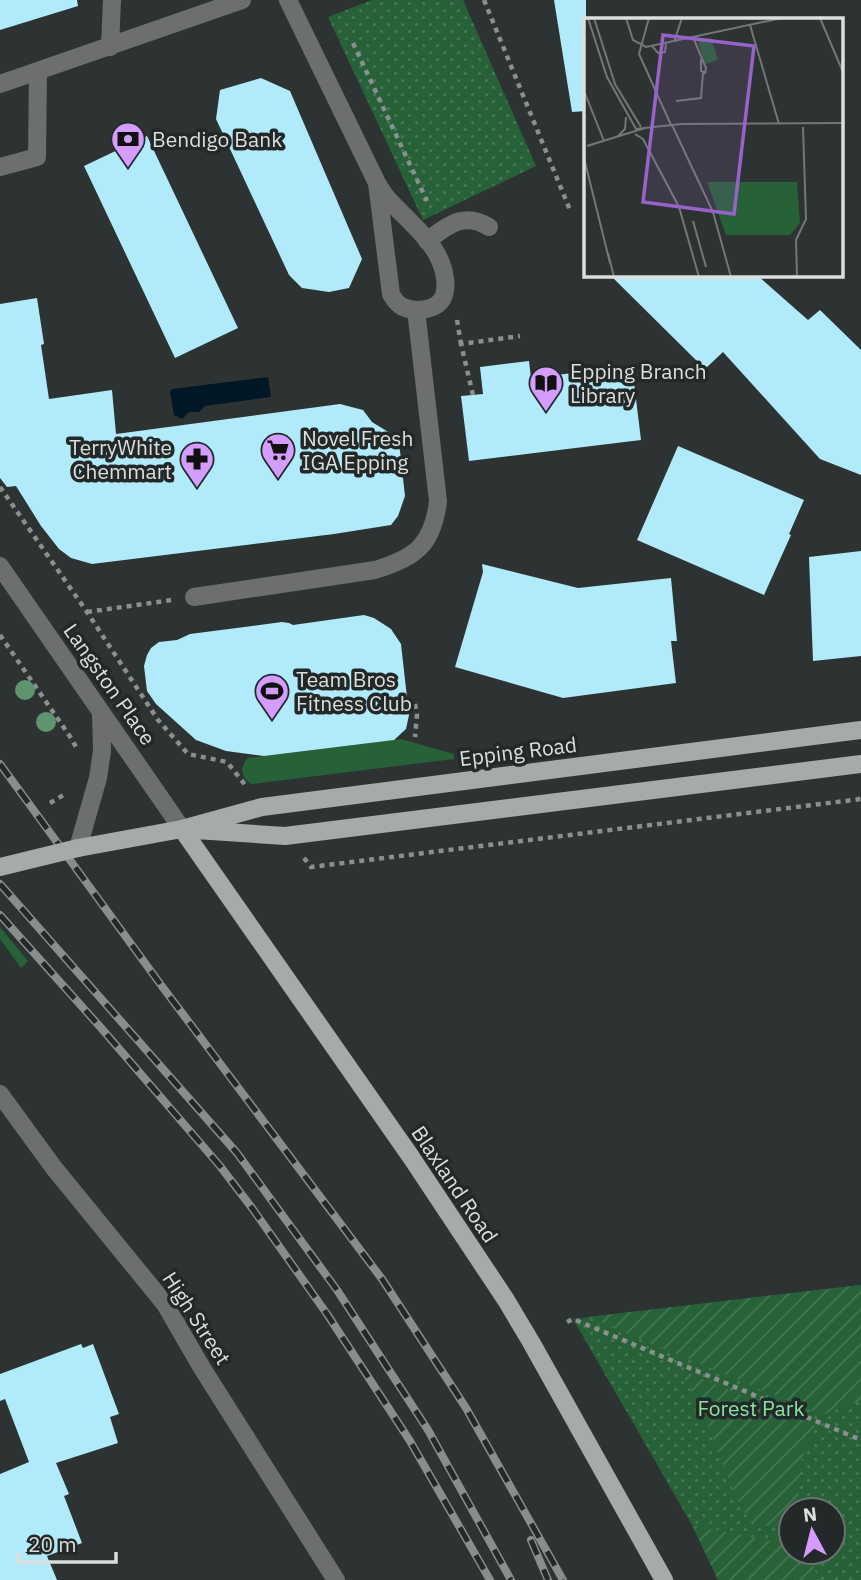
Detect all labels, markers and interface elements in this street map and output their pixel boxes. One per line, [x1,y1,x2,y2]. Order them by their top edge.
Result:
inset map [584,18,844,276]
bank icon: Bendigo Bank [109,120,147,169]
place label: Bendigo Bank [152,125,282,153]
place label: Epping Branch Library [570,357,707,409]
library icon: Epping Branch Library [527,364,565,413]
place label: Novel Fresh IGA Epping [302,424,413,476]
supermarket icon: Novel Fresh IGA Epping [259,431,297,480]
place label: TerryWhite Chemmart [69,433,172,485]
pharmacy icon: TerryWhite Chemmart [178,440,216,489]
street label: Langston Place [58,618,162,750]
place label: Team Bros Fitness Club [296,665,412,717]
sports icon: Team Bros Fitness Club [253,672,291,721]
street label: Epping Road [458,730,578,772]
street label: Blaxland Road [405,1120,505,1248]
street label: High Street [156,1266,238,1370]
park label: Forest Park [697,1394,805,1422]
north arrow [777,1496,847,1566]
text: N [802,1501,818,1527]
scale bar [18,1520,116,1564]
text: 20 m [28,1530,77,1558]

